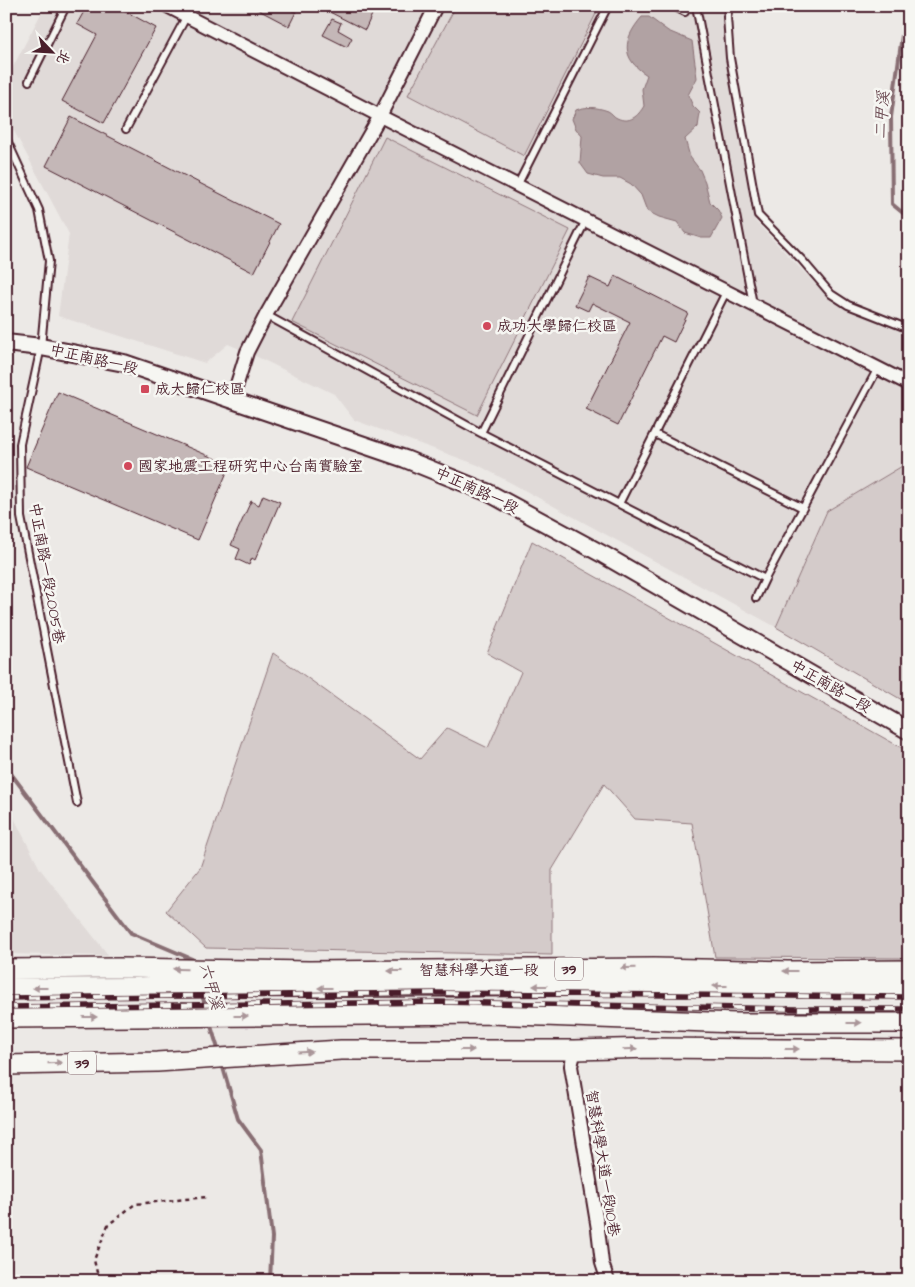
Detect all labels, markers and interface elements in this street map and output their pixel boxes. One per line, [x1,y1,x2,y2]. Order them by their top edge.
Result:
north arrow [28,28,78,78]
text: 北 [51,47,75,68]
water label: 二甲溪 [869,89,895,140]
place label: 成功大學歸仁校區 [497,316,617,337]
marker: 成功大學歸仁校區 [481,320,493,332]
street label: 中正南路一段 [48,339,140,380]
place label: 成大歸仁校區 [155,379,245,400]
marker: 成大歸仁校區 [139,383,151,395]
place label: 國家地震工程研究中心台南實驗室 [138,456,363,477]
marker: 國家地震工程研究中心台南實驗室 [122,460,134,472]
street label: 中正南路一段 [432,462,522,519]
street label: 中正南路一段2005巷 [24,501,69,645]
street label: 中正南路一段 [787,655,875,718]
road number: 39 [555,958,583,981]
water label: 六甲溪 [194,960,229,1013]
street label: 智慧科學大道一段 [419,960,539,981]
one-way arrow [172,965,188,973]
one-way arrow [619,965,635,973]
one-way arrow [387,967,403,975]
one-way arrow [782,967,798,975]
one-way arrow [532,982,548,990]
one-way arrow [712,982,728,990]
one-way arrow [32,984,48,992]
one-way arrow [317,984,333,992]
one-way arrow [233,1012,249,1020]
one-way arrow [82,1013,98,1021]
one-way arrow [846,1019,862,1027]
one-way arrow [622,1045,638,1053]
one-way arrow [785,1045,801,1053]
one-way arrow [460,1046,476,1054]
one-way arrow [297,1047,313,1055]
road number: 39 [68,1052,96,1074]
one-way arrow [47,1059,63,1067]
street label: 智慧科學大道一段110巷 [581,1088,624,1238]

